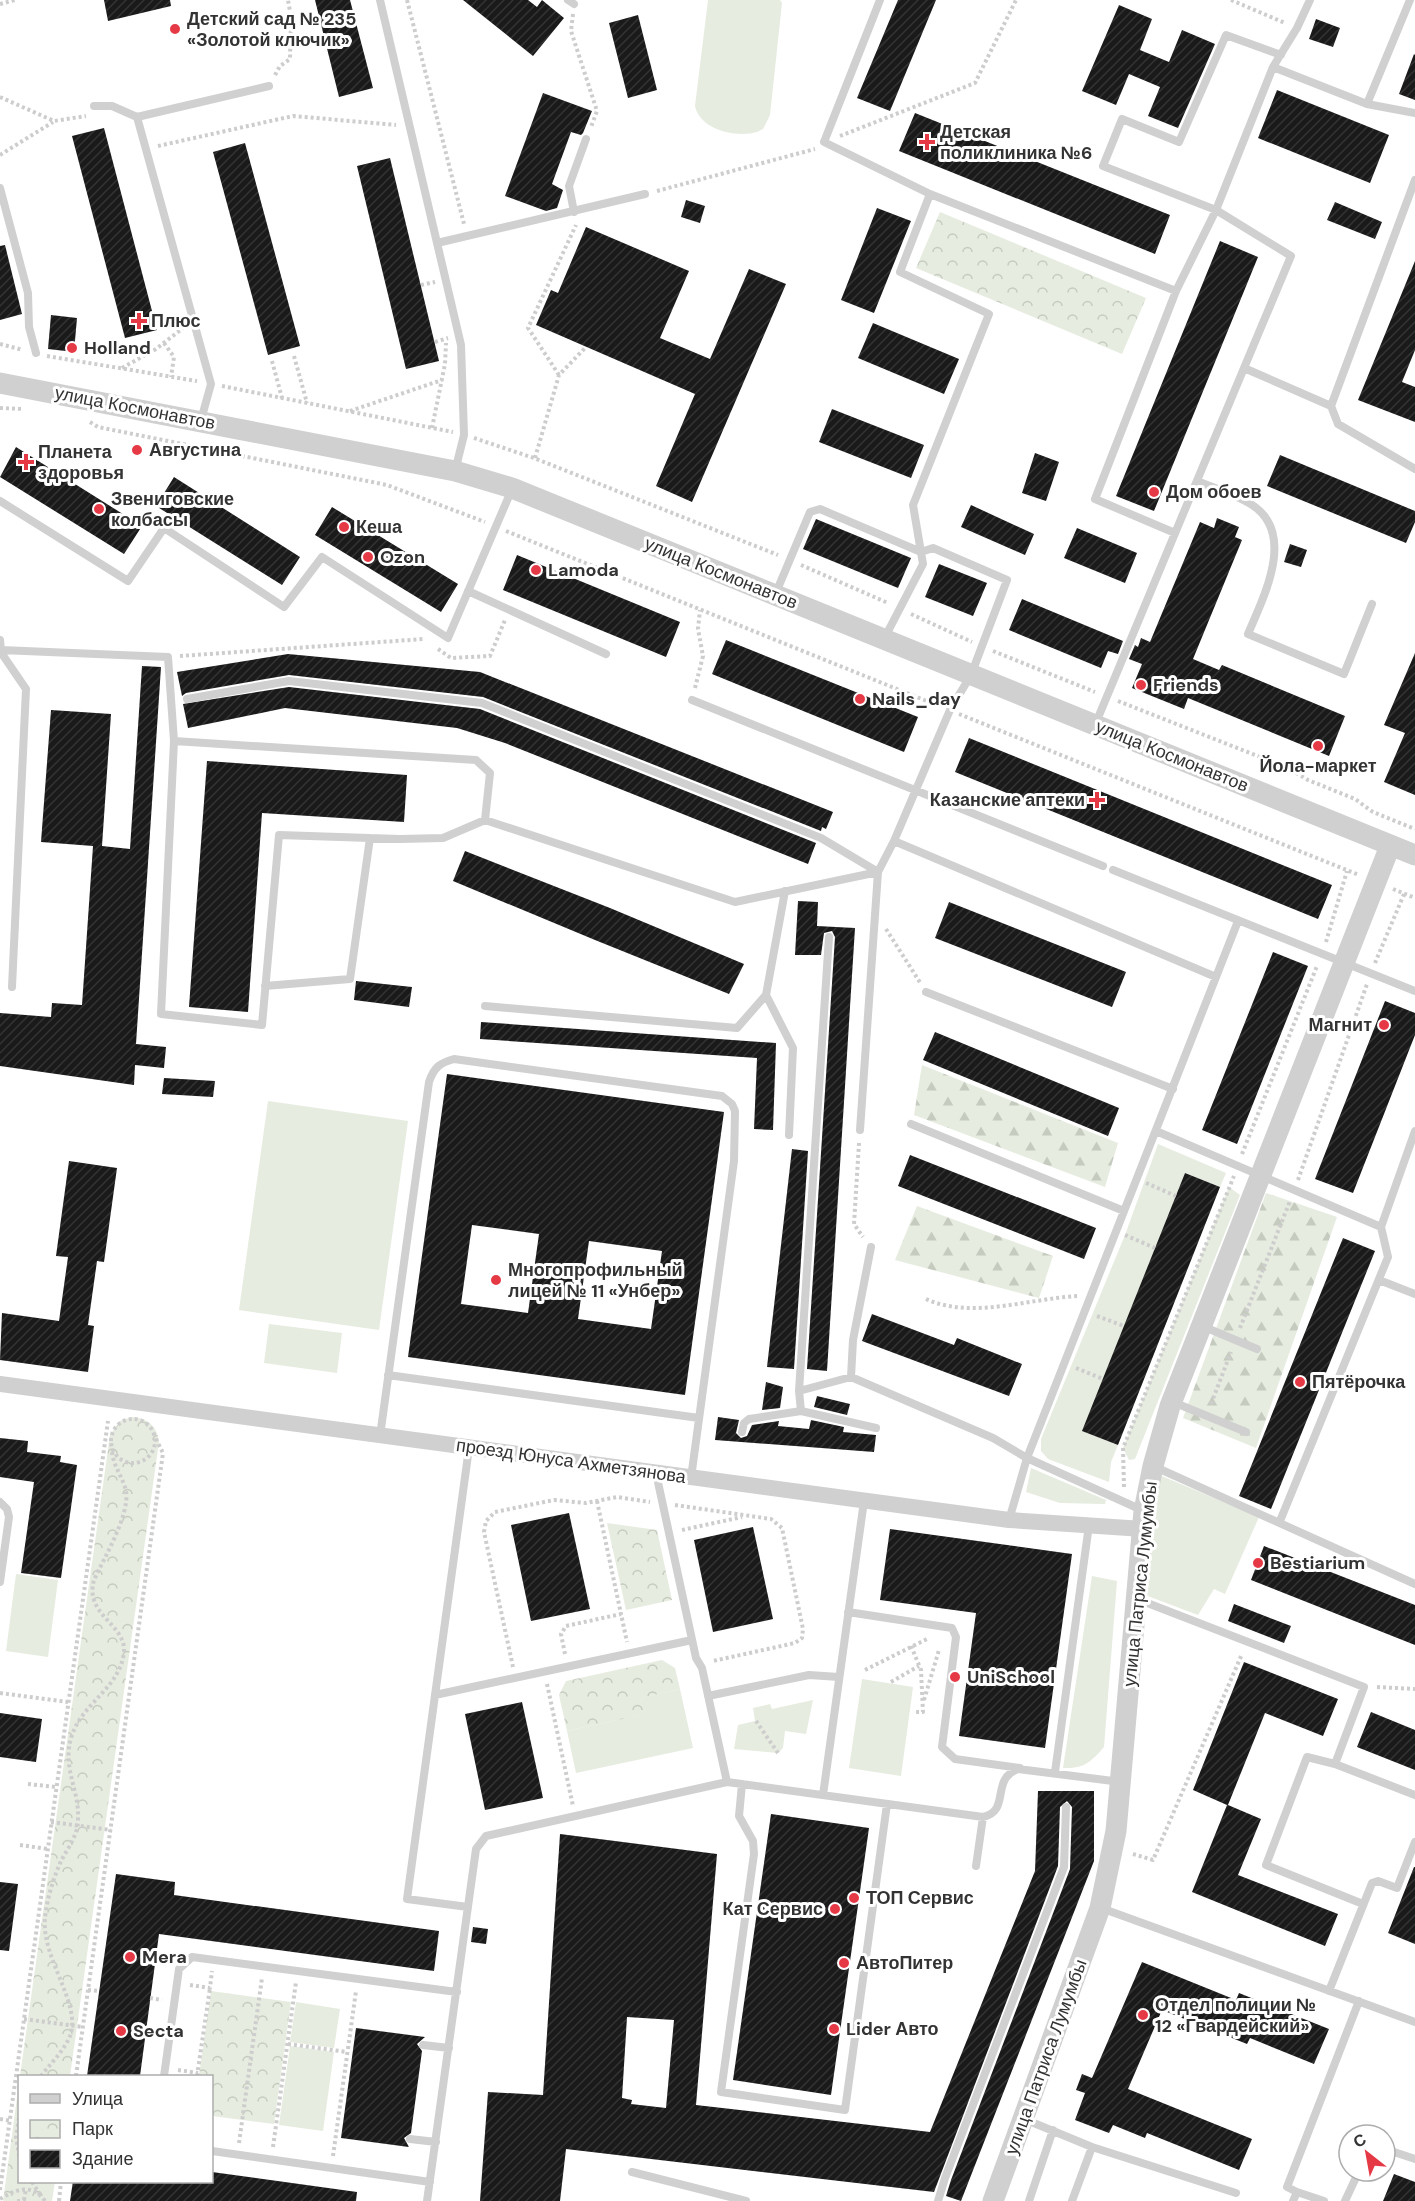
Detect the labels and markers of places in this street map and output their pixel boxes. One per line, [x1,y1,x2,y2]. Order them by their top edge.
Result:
place label: Детский сад № 235 «Золотой ключик» [187,7,356,52]
marker: Детский сад № 235 «Золотой ключик» [168,22,182,36]
place label: Детская поликлиника №6 [940,120,1092,165]
marker: Детская поликлиника №6 [918,133,936,151]
place label: Плюс [151,309,201,333]
marker: Плюс [132,314,146,328]
place label: Holland [84,336,151,360]
marker: Holland [65,341,79,355]
place label: Августина [149,438,242,462]
place label: Планета здоровья [38,440,124,485]
marker: Августина [130,443,144,457]
marker: Планета здоровья [19,455,33,469]
place label: Дом обоев [1166,480,1262,504]
marker: Дом обоев [1147,485,1161,499]
place label: Звениговские колбасы [111,487,234,532]
marker: Звениговские колбасы [92,502,106,516]
place label: Кеша [356,515,403,539]
marker: Кеша [337,520,351,534]
place label: Ozon [380,545,425,569]
marker: Ozon [361,550,375,564]
place label: Lamoda [548,558,619,582]
marker: Lamoda [529,563,543,577]
place label: Friends [1153,673,1219,697]
marker: Friends [1134,678,1148,692]
place label: Nails_day [872,687,961,711]
marker: Nails_day [853,692,867,706]
marker: Йола-маркет [1311,739,1325,753]
place label: Йола-маркет [1260,754,1377,778]
place label: Казанские аптеки [930,788,1085,812]
marker: Казанские аптеки [1090,793,1104,807]
place label: Магнит [1309,1013,1372,1037]
marker: Магнит [1377,1018,1391,1032]
place label: Многопрофильный лицей № 11 «Унбер» [508,1258,683,1303]
marker: Многопрофильный лицей № 11 «Унбер» [489,1273,503,1287]
place label: Пятёрочка [1312,1370,1406,1394]
marker: Пятёрочка [1293,1375,1307,1389]
place label: Bestiarium [1270,1551,1365,1575]
marker: Bestiarium [1251,1556,1265,1570]
place label: UniSchool [967,1665,1055,1689]
marker: UniSchool [948,1670,962,1684]
place label: ТОП Сервис [866,1886,974,1910]
marker: ТОП Сервис [847,1891,861,1905]
place label: Кат Сервис [723,1897,823,1921]
marker: Кат Сервис [828,1902,842,1916]
place label: Mera [142,1945,187,1969]
marker: Mera [123,1950,137,1964]
place label: АвтоПитер [856,1951,953,1975]
marker: АвтоПитер [837,1956,851,1970]
place label: Отдел полиции № 12 «Гвардейский» [1155,1993,1316,2038]
marker: Отдел полиции № 12 «Гвардейский» [1136,2008,1150,2022]
place label: Lider Авто [846,2017,939,2041]
place label: Secta [133,2019,184,2043]
marker: Lider Авто [827,2022,841,2036]
marker: Secta [114,2024,128,2038]

